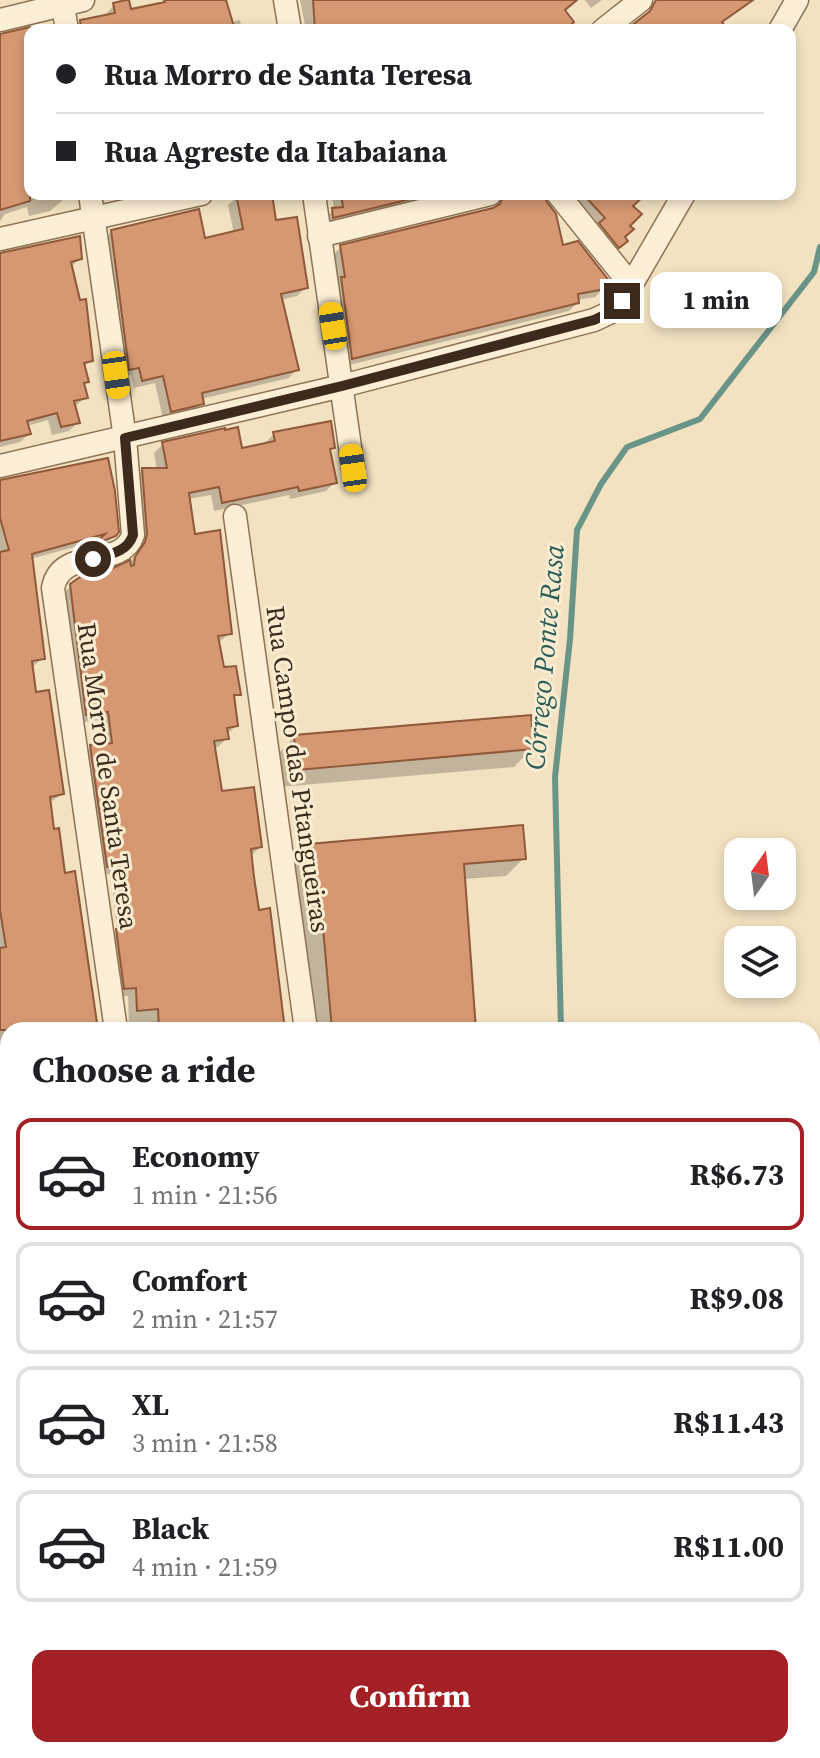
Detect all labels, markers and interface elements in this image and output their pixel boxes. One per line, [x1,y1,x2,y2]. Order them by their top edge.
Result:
text: Rua Morro de Santa Teresa [104,54,472,95]
text: Rua Agreste da Itabaiana [104,131,447,172]
callout: 1 min [650,273,782,329]
text: 1 min [682,282,750,318]
route end [604,283,640,319]
car [317,300,349,352]
car [101,350,131,400]
car [338,443,368,493]
route start [75,541,111,577]
water label: Córrego Ponte Rasa [515,542,573,771]
street label: Rua Campo das Pitangueiras [257,603,339,935]
street label: Rua Morro de Santa Teresa [69,620,147,932]
north arrow [724,838,796,910]
map controls [724,838,796,998]
button: layers [724,926,796,998]
text: Choose a ride [32,1045,255,1094]
text: Economy [132,1136,260,1177]
icon: car [36,1138,108,1210]
text: R$6.73 [689,1154,784,1195]
text: 1 min · 21:56 [132,1177,278,1213]
text: Comfort [132,1260,247,1301]
icon: car [36,1262,108,1334]
text: R$9.08 [689,1278,784,1319]
text: 2 min · 21:57 [132,1301,278,1337]
text: XL [132,1384,169,1425]
icon: car [36,1386,108,1458]
text: R$11.43 [673,1402,784,1443]
text: 3 min · 21:58 [132,1425,278,1461]
text: Black [132,1508,209,1549]
icon: car [36,1510,108,1582]
text: R$11.00 [673,1526,784,1567]
text: 4 min · 21:59 [132,1549,278,1585]
button: Confirm [32,1650,788,1742]

